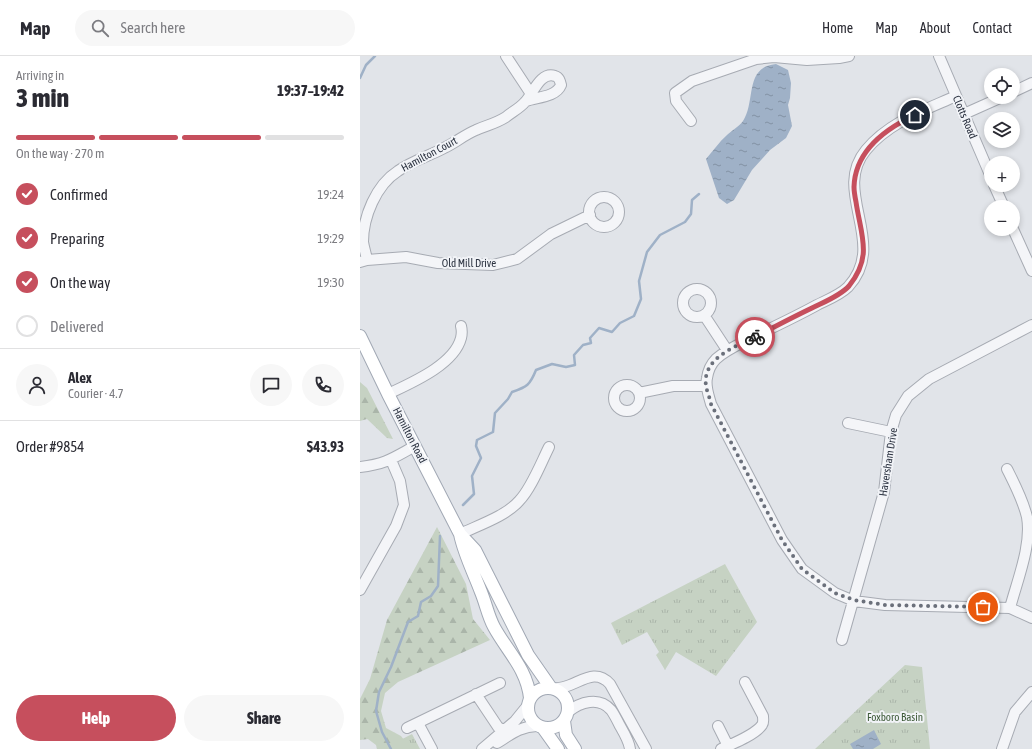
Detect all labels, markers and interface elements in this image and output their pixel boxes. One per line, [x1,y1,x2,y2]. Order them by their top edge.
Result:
search box [75,10,355,46]
text: Map [20,17,51,39]
icon: search [89,17,111,39]
text: Search here [121,19,185,36]
text: Home [822,20,853,36]
text: Map [875,20,898,36]
text: About [920,20,951,36]
text: Contact [973,20,1012,36]
text: Arriving in [16,68,64,83]
map controls [984,68,1020,236]
button: locate [984,68,1020,104]
text: 19:37–19:42 [277,82,344,99]
text: 3 min [16,83,69,113]
street label: Clotts Road [951,94,979,140]
pin [898,98,932,132]
icon: home [904,104,926,126]
button: layers [984,112,1020,148]
street label: Hamilton Court [399,134,459,174]
text: On the way · 270 m [16,146,104,161]
button: + [984,156,1020,192]
icon: check [16,183,38,205]
text: Confirmed [50,186,108,203]
text: 19:24 [317,187,344,202]
button: − [984,200,1020,236]
icon: check [16,227,38,249]
text: Preparing [50,230,104,247]
text: 19:29 [317,231,344,246]
street label: Old Mill Drive [442,257,496,269]
icon: check [16,271,38,293]
text: On the way [50,274,111,291]
text: 19:30 [317,275,344,290]
courier [735,317,775,357]
text: Delivered [50,318,104,335]
icon: bike [744,326,766,348]
button: person [16,364,58,406]
button: chat [250,364,292,406]
button: phone [302,364,344,406]
text: Alex [68,369,92,386]
text: Courier · 4.7 [68,386,124,401]
street label: Hamilton Road [391,405,429,465]
street label: Haversham Drive [877,427,899,497]
text: Order #9854 [16,438,84,455]
text: $43.93 [307,438,344,455]
pin [966,590,1000,624]
icon: bag [972,596,994,618]
button: Help [16,695,176,741]
button: Share [184,695,344,741]
park label: Foxboro Basin [867,711,923,723]

